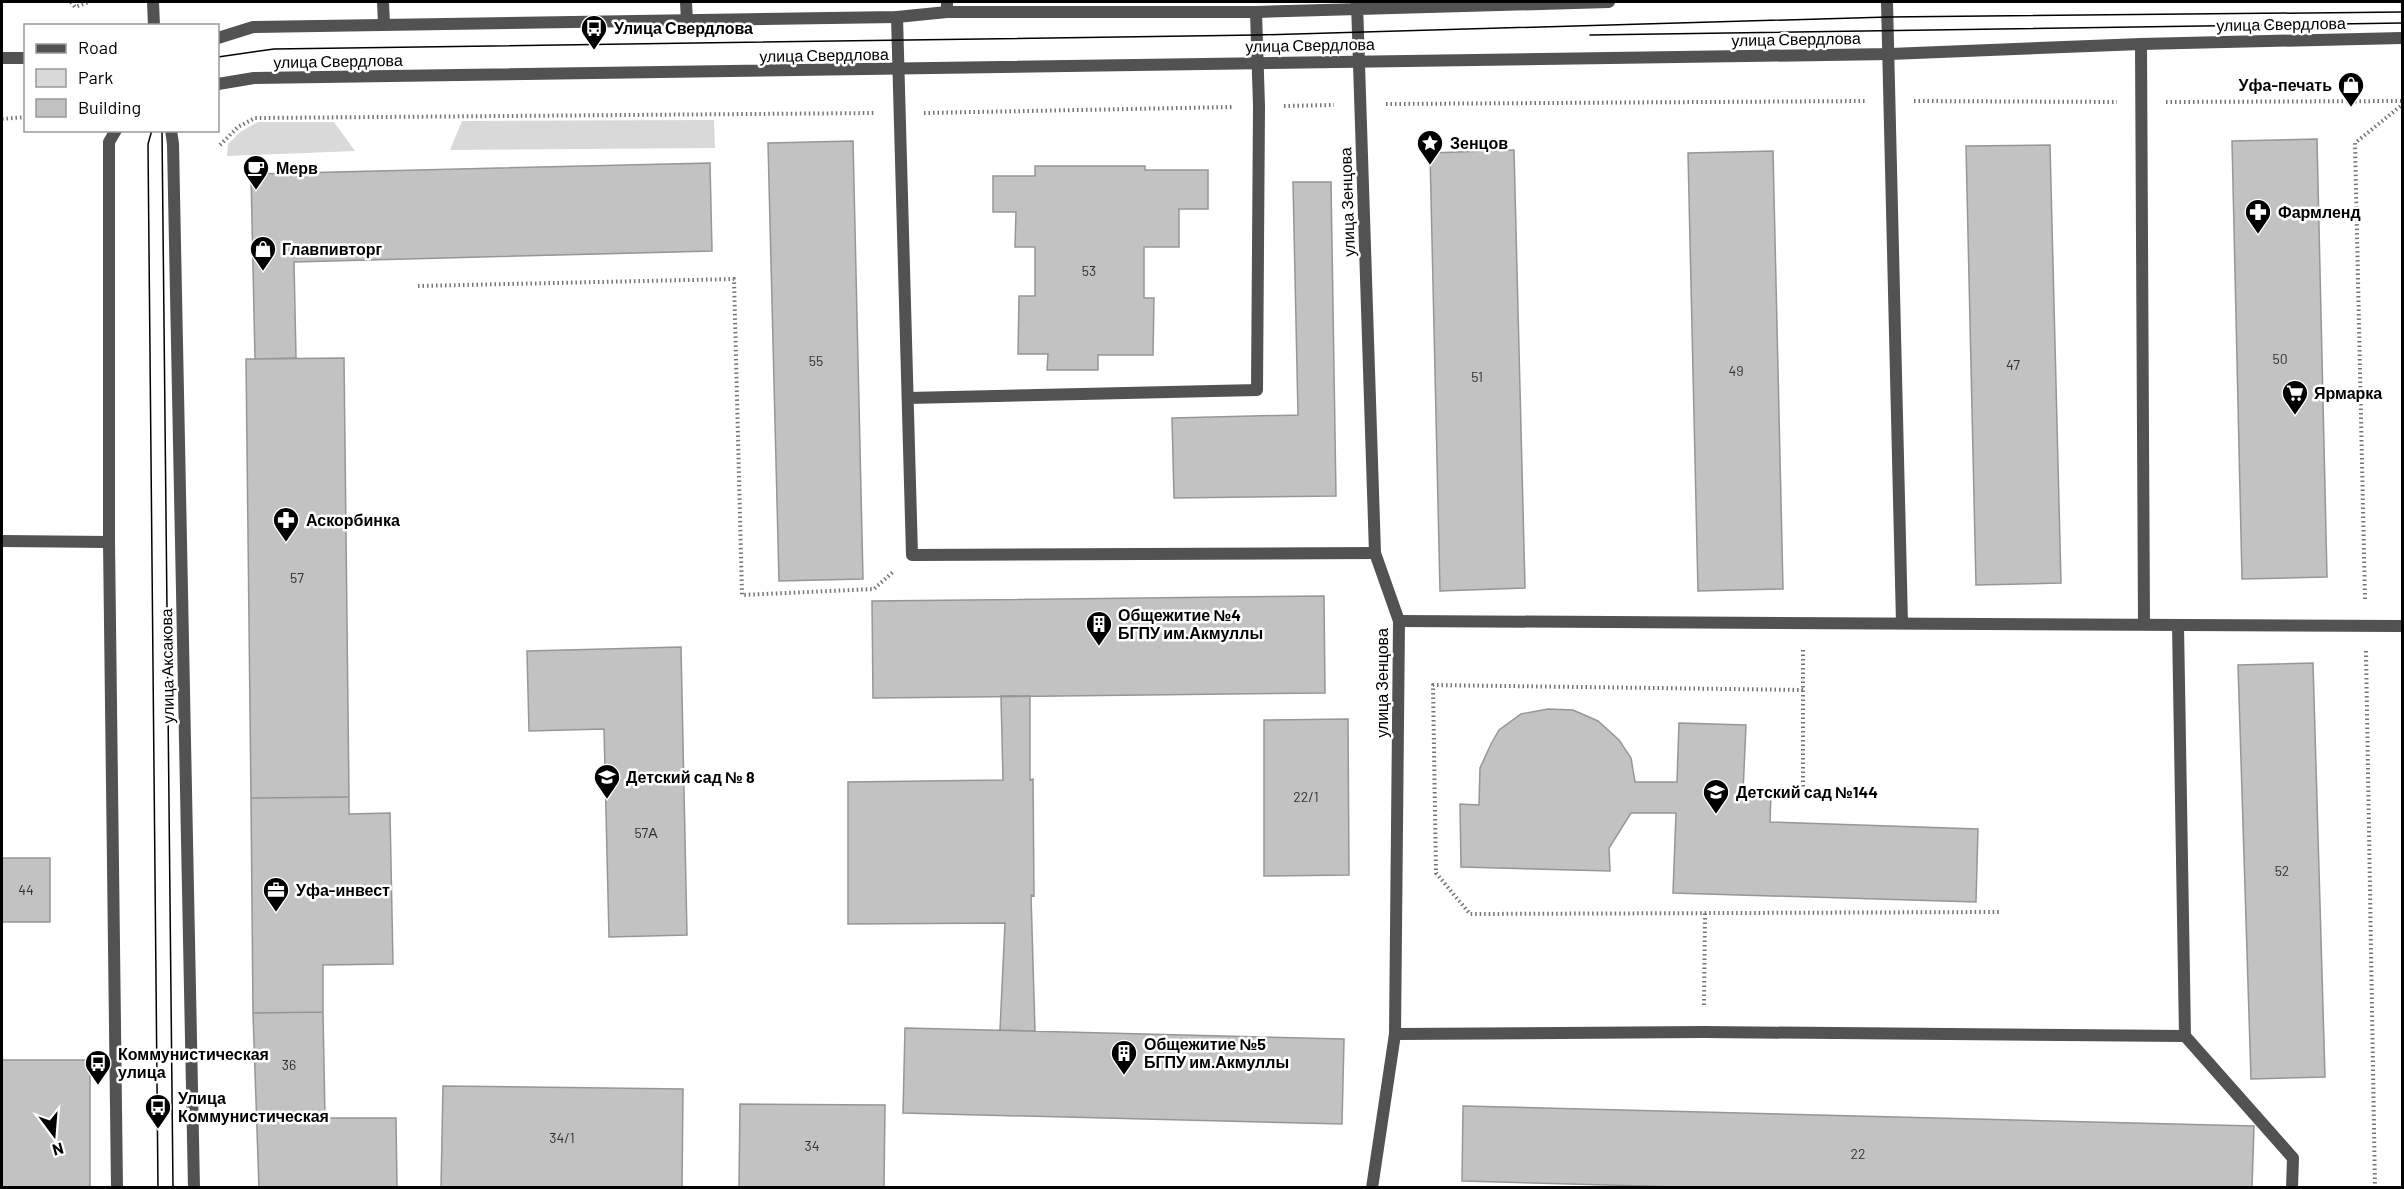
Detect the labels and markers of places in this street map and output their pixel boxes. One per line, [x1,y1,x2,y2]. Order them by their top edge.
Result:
bus stop icon: Улица Свердлова [579,13,609,51]
place label: Улица Свердлова [614,18,753,37]
shop icon: Уфа-печать [2336,70,2366,108]
place label: Уфа-печать [2239,75,2332,94]
place icon: Зенцов [1415,128,1445,166]
place label: Зенцов [1450,133,1508,152]
cafe icon: Мерв [241,153,271,191]
place label: Мерв [276,158,318,177]
pharmacy icon: Фармленд [2243,197,2273,235]
place label: Фармленд [2278,202,2361,221]
shop icon: Главпивторг [248,234,278,272]
place label: Главпивторг [282,239,382,258]
supermarket icon: Ярмарка [2280,378,2310,416]
place label: Ярмарка [2314,383,2382,402]
pharmacy icon: Аскорбинка [271,505,301,543]
place label: Аскорбинка [306,510,400,529]
place label: Общежитие №4 БГПУ им.Акмуллы [1118,605,1263,642]
building icon: Общежитие №4 БГПУ им.Акмуллы [1084,609,1114,647]
school or university icon: Детский сад № 8 [592,762,622,800]
place label: Детский сад № 8 [626,767,755,786]
school or university icon: Детский сад №144 [1701,777,1731,815]
place label: Детский сад №144 [1736,782,1878,801]
office icon: Уфа-инвест [261,875,291,913]
place label: Уфа-инвест [296,880,390,899]
place label: Общежитие №5 БГПУ им.Акмуллы [1144,1034,1289,1071]
building icon: Общежитие №5 БГПУ им.Акмуллы [1109,1038,1139,1076]
place label: Коммунистическая улица [118,1044,269,1081]
bus stop icon: Коммунистическая улица [83,1048,113,1086]
place label: Улица Коммунистическая [178,1088,329,1125]
bus stop icon: Улица Коммунистическая [143,1092,173,1130]

